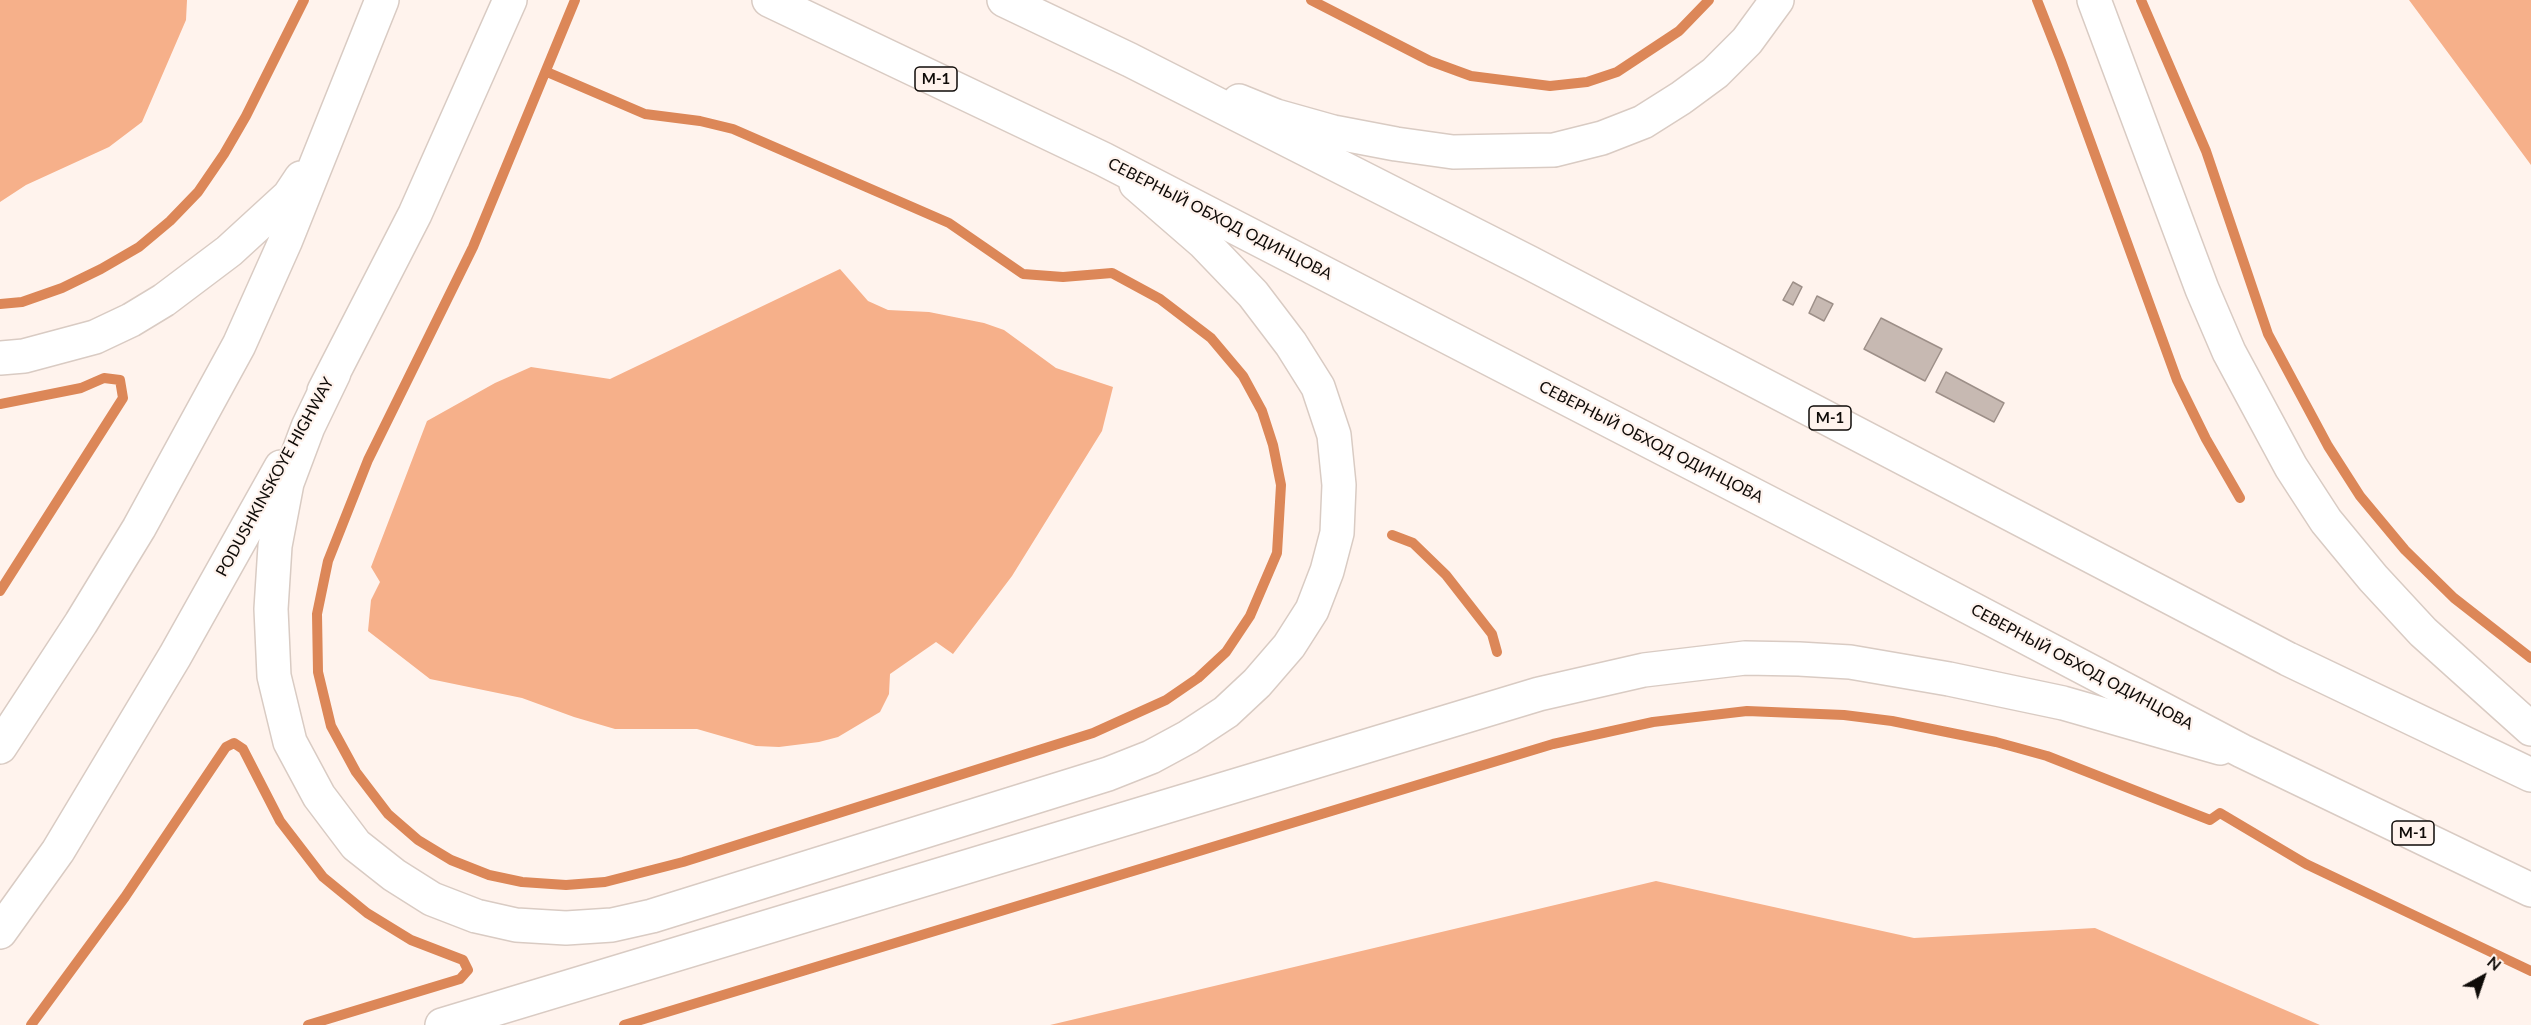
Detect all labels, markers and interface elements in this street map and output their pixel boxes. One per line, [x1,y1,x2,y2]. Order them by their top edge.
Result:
road number: М-1 [915,67,957,91]
street label: СЕВЕРНЫЙ ОБХОД ОДИНЦОВА [1105,154,1335,284]
street label: PODUSHKINSKOYE HIGHWAY [212,374,338,580]
street label: СЕВЕРНЫЙ ОБХОД ОДИНЦОВА [1536,377,1766,507]
road number: М-1 [1809,406,1851,430]
street label: СЕВЕРНЫЙ ОБХОД ОДИНЦОВА [1968,600,2196,734]
road number: М-1 [2392,821,2434,845]
north arrow [2453,947,2513,1007]
text: N [2484,952,2506,974]

